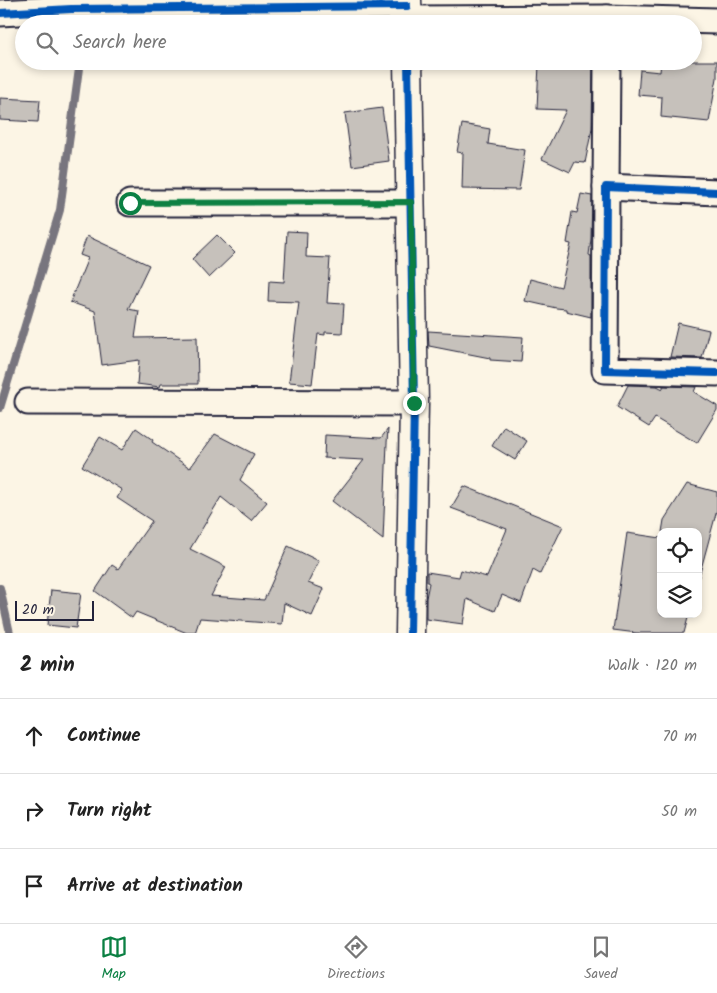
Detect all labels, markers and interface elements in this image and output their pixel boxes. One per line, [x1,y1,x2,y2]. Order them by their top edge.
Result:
search box [15,15,702,70]
text: Search here [73,28,167,58]
icon: search [33,29,61,57]
route start [119,192,142,215]
route end [403,392,426,415]
map controls [657,528,702,618]
button: locate [657,528,702,573]
button: layers [657,573,702,618]
scale bar [15,598,94,621]
text: 20 m [22,599,54,621]
text: 2 min [20,649,75,682]
text: Walk · 120 m [607,653,697,678]
text: Continue [67,721,140,751]
icon: ahead [20,722,48,750]
text: 70 m [662,724,697,749]
text: Turn right [67,796,152,826]
icon: right [20,797,48,825]
text: 50 m [661,799,697,824]
text: Arrive at destination [67,871,243,901]
icon: arrive [20,872,48,900]
tab: Map [100,933,128,985]
tab: Directions [327,933,385,985]
tab: Saved [584,933,617,985]

